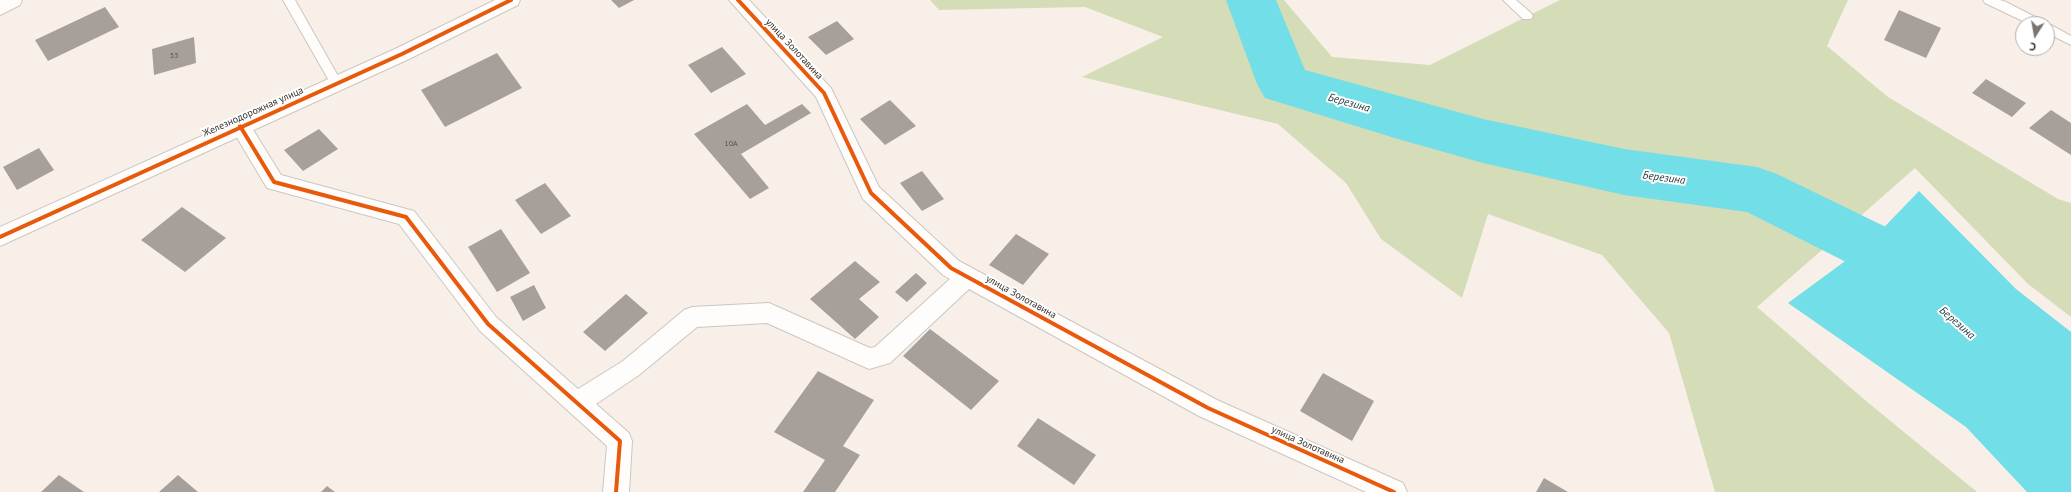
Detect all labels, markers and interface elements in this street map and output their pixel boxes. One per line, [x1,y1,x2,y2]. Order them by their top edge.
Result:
street label: улица Золотавина [763,16,825,82]
north arrow [2015,16,2055,56]
text: С [2029,39,2037,54]
house number: 53 [170,51,178,61]
street label: Железнодорожная улица [201,84,305,140]
water label: Березина [1327,91,1371,115]
house number: 10А [724,139,738,149]
water label: Березина [1642,168,1686,188]
street label: улица Золотавина [984,273,1058,321]
water label: Березина [1937,304,1977,342]
street label: улица Золотавина [1270,423,1346,467]

